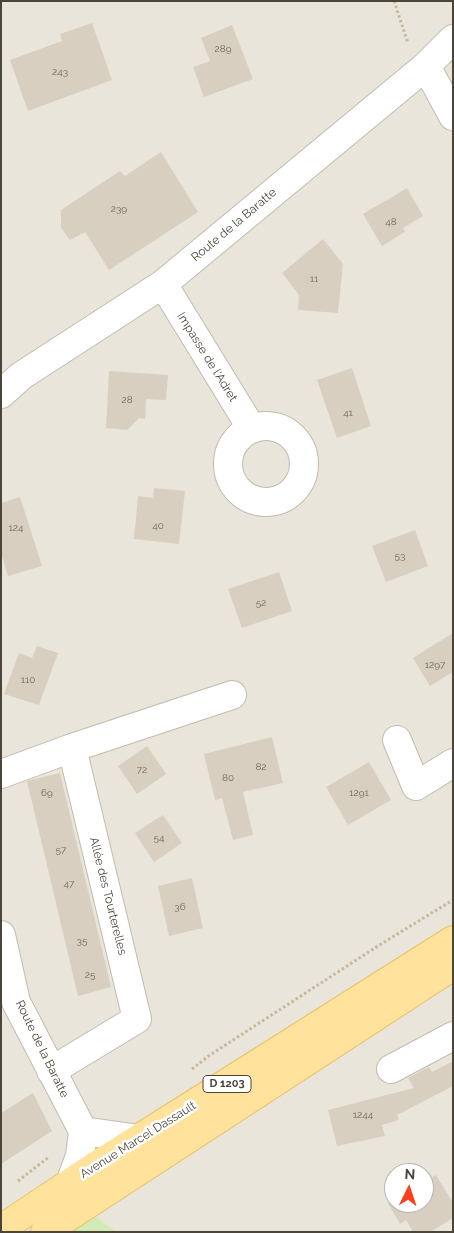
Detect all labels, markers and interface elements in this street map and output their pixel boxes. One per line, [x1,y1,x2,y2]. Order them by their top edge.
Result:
house number: 289 [215,43,231,55]
house number: 243 [52,66,68,78]
street label: Route de la Baratte [189,185,279,265]
house number: 239 [111,203,127,215]
house number: 48 [385,216,397,228]
house number: 11 [310,273,318,285]
street label: Impasse de l'Adret [174,310,240,404]
house number: 28 [121,394,133,406]
house number: 41 [343,407,353,419]
house number: 40 [152,520,164,532]
house number: 124 [9,522,23,534]
house number: 53 [395,550,405,562]
house number: 52 [256,597,266,609]
house number: 1297 [425,659,445,671]
house number: 110 [21,674,35,686]
house number: 82 [255,761,267,773]
house number: 72 [137,764,147,776]
house number: 80 [222,772,234,784]
house number: 69 [41,787,53,799]
house number: 1291 [349,787,369,799]
house number: 54 [154,832,164,844]
street label: Allée des Tourterelles [86,836,130,956]
house number: 57 [56,844,66,856]
house number: 47 [64,878,74,890]
house number: 36 [174,901,186,913]
house number: 35 [77,935,87,947]
house number: 25 [85,969,95,981]
street label: Route de la Baratte [12,998,72,1100]
road number: D 1203 [203,1076,251,1092]
street label: Avenue Marcel Dassault [77,1098,199,1182]
house number: 1244 [353,1109,373,1121]
north arrow [384,1163,434,1213]
text: N [404,1166,416,1182]

